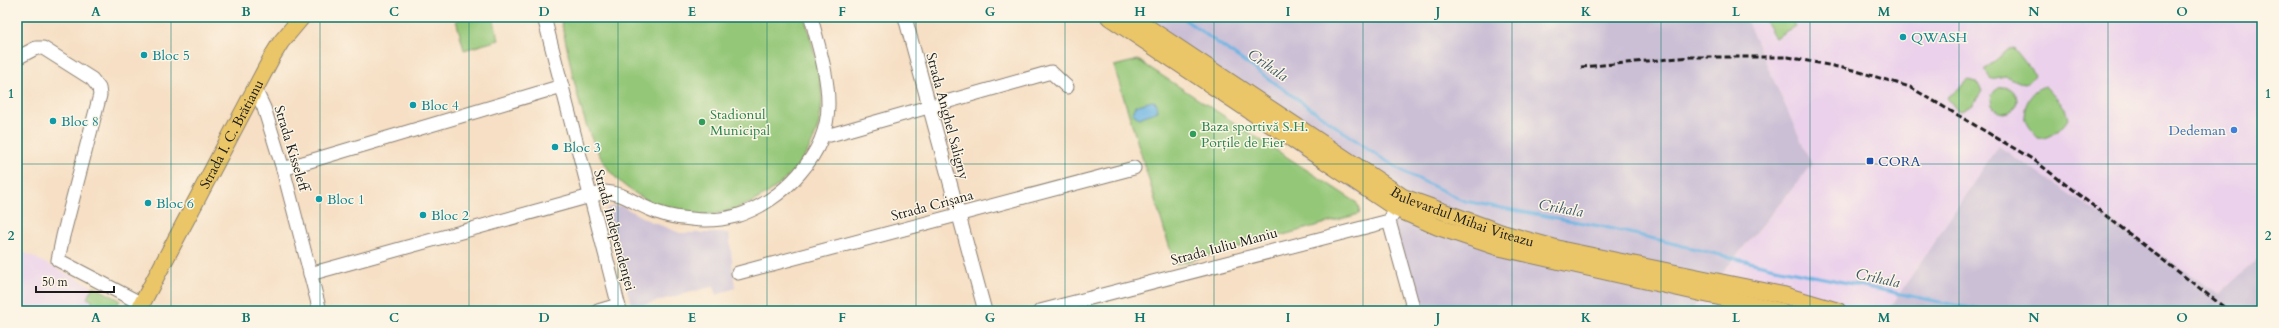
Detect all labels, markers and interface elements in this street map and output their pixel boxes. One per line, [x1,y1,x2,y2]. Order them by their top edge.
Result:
text: A [91,3,101,21]
text: B [241,3,251,21]
text: C [389,3,399,21]
text: D [538,3,550,21]
text: E [688,3,696,21]
text: F [838,3,846,21]
text: G [985,3,996,21]
text: H [1134,3,1146,21]
text: I [1285,3,1291,21]
text: J [1434,3,1441,21]
text: K [1581,3,1592,21]
text: L [1732,3,1741,21]
text: M [1878,3,1891,21]
text: N [2028,3,2040,21]
text: O [2176,3,2188,21]
place label: QWASH [1911,28,1968,47]
marker: QWASH [1898,32,1908,42]
water label: Crihala [1244,44,1292,86]
place label: Bloc 5 [152,46,190,65]
marker: Bloc 5 [139,50,149,60]
street label: Strada Anghel Saligny [921,51,974,182]
street label: Strada I. C. Brătianu [195,76,268,192]
text: 1 [8,85,14,103]
text: 1 [2265,85,2271,103]
place label: Bloc 4 [421,96,459,115]
marker: Bloc 4 [408,100,418,110]
street label: Strada Kisseleff [270,103,314,196]
place label: Stadionul Municipal [710,105,771,140]
place label: Bloc 8 [61,112,99,131]
marker: Bloc 8 [48,116,58,126]
marker: Stadionul Municipal [697,117,707,127]
place label: Baza sportivă S.H. Porțile de Fier [1201,117,1308,152]
place label: Dedeman [2169,121,2226,140]
marker: Dedeman [2229,125,2239,135]
marker: Baza sportivă S.H. Porțile de Fier [1188,129,1198,139]
place label: Bloc 3 [563,138,601,157]
marker: Bloc 3 [550,142,560,152]
place label: CORA [1878,152,1921,171]
marker: CORA [1865,156,1875,166]
street label: Strada Independenței [589,167,640,293]
street label: Bulevardul Mihai Viteazu [1387,182,1537,252]
street label: Strada Crișana [889,185,975,226]
place label: Bloc 1 [327,190,365,209]
place label: Bloc 6 [156,194,194,213]
marker: Bloc 1 [314,194,324,204]
water label: Crihala [1537,194,1585,222]
marker: Bloc 6 [143,198,153,208]
place label: Bloc 2 [431,206,469,225]
marker: Bloc 2 [418,210,428,220]
street label: Strada Iuliu Maniu [1169,223,1280,270]
text: 2 [8,227,15,245]
text: 2 [2265,227,2272,245]
water label: Crihala [1854,264,1902,293]
scale bar [36,268,114,294]
text: 50 m [42,274,69,290]
text: A [91,309,101,327]
text: B [241,309,251,327]
text: C [389,309,399,327]
text: D [538,309,550,327]
text: E [688,309,696,327]
text: F [838,309,846,327]
text: G [985,309,996,327]
text: H [1134,309,1146,327]
text: I [1285,309,1291,327]
text: J [1434,309,1441,327]
text: K [1581,309,1592,327]
text: L [1732,309,1741,327]
text: M [1878,309,1891,327]
text: N [2028,309,2040,327]
text: O [2176,309,2188,327]

